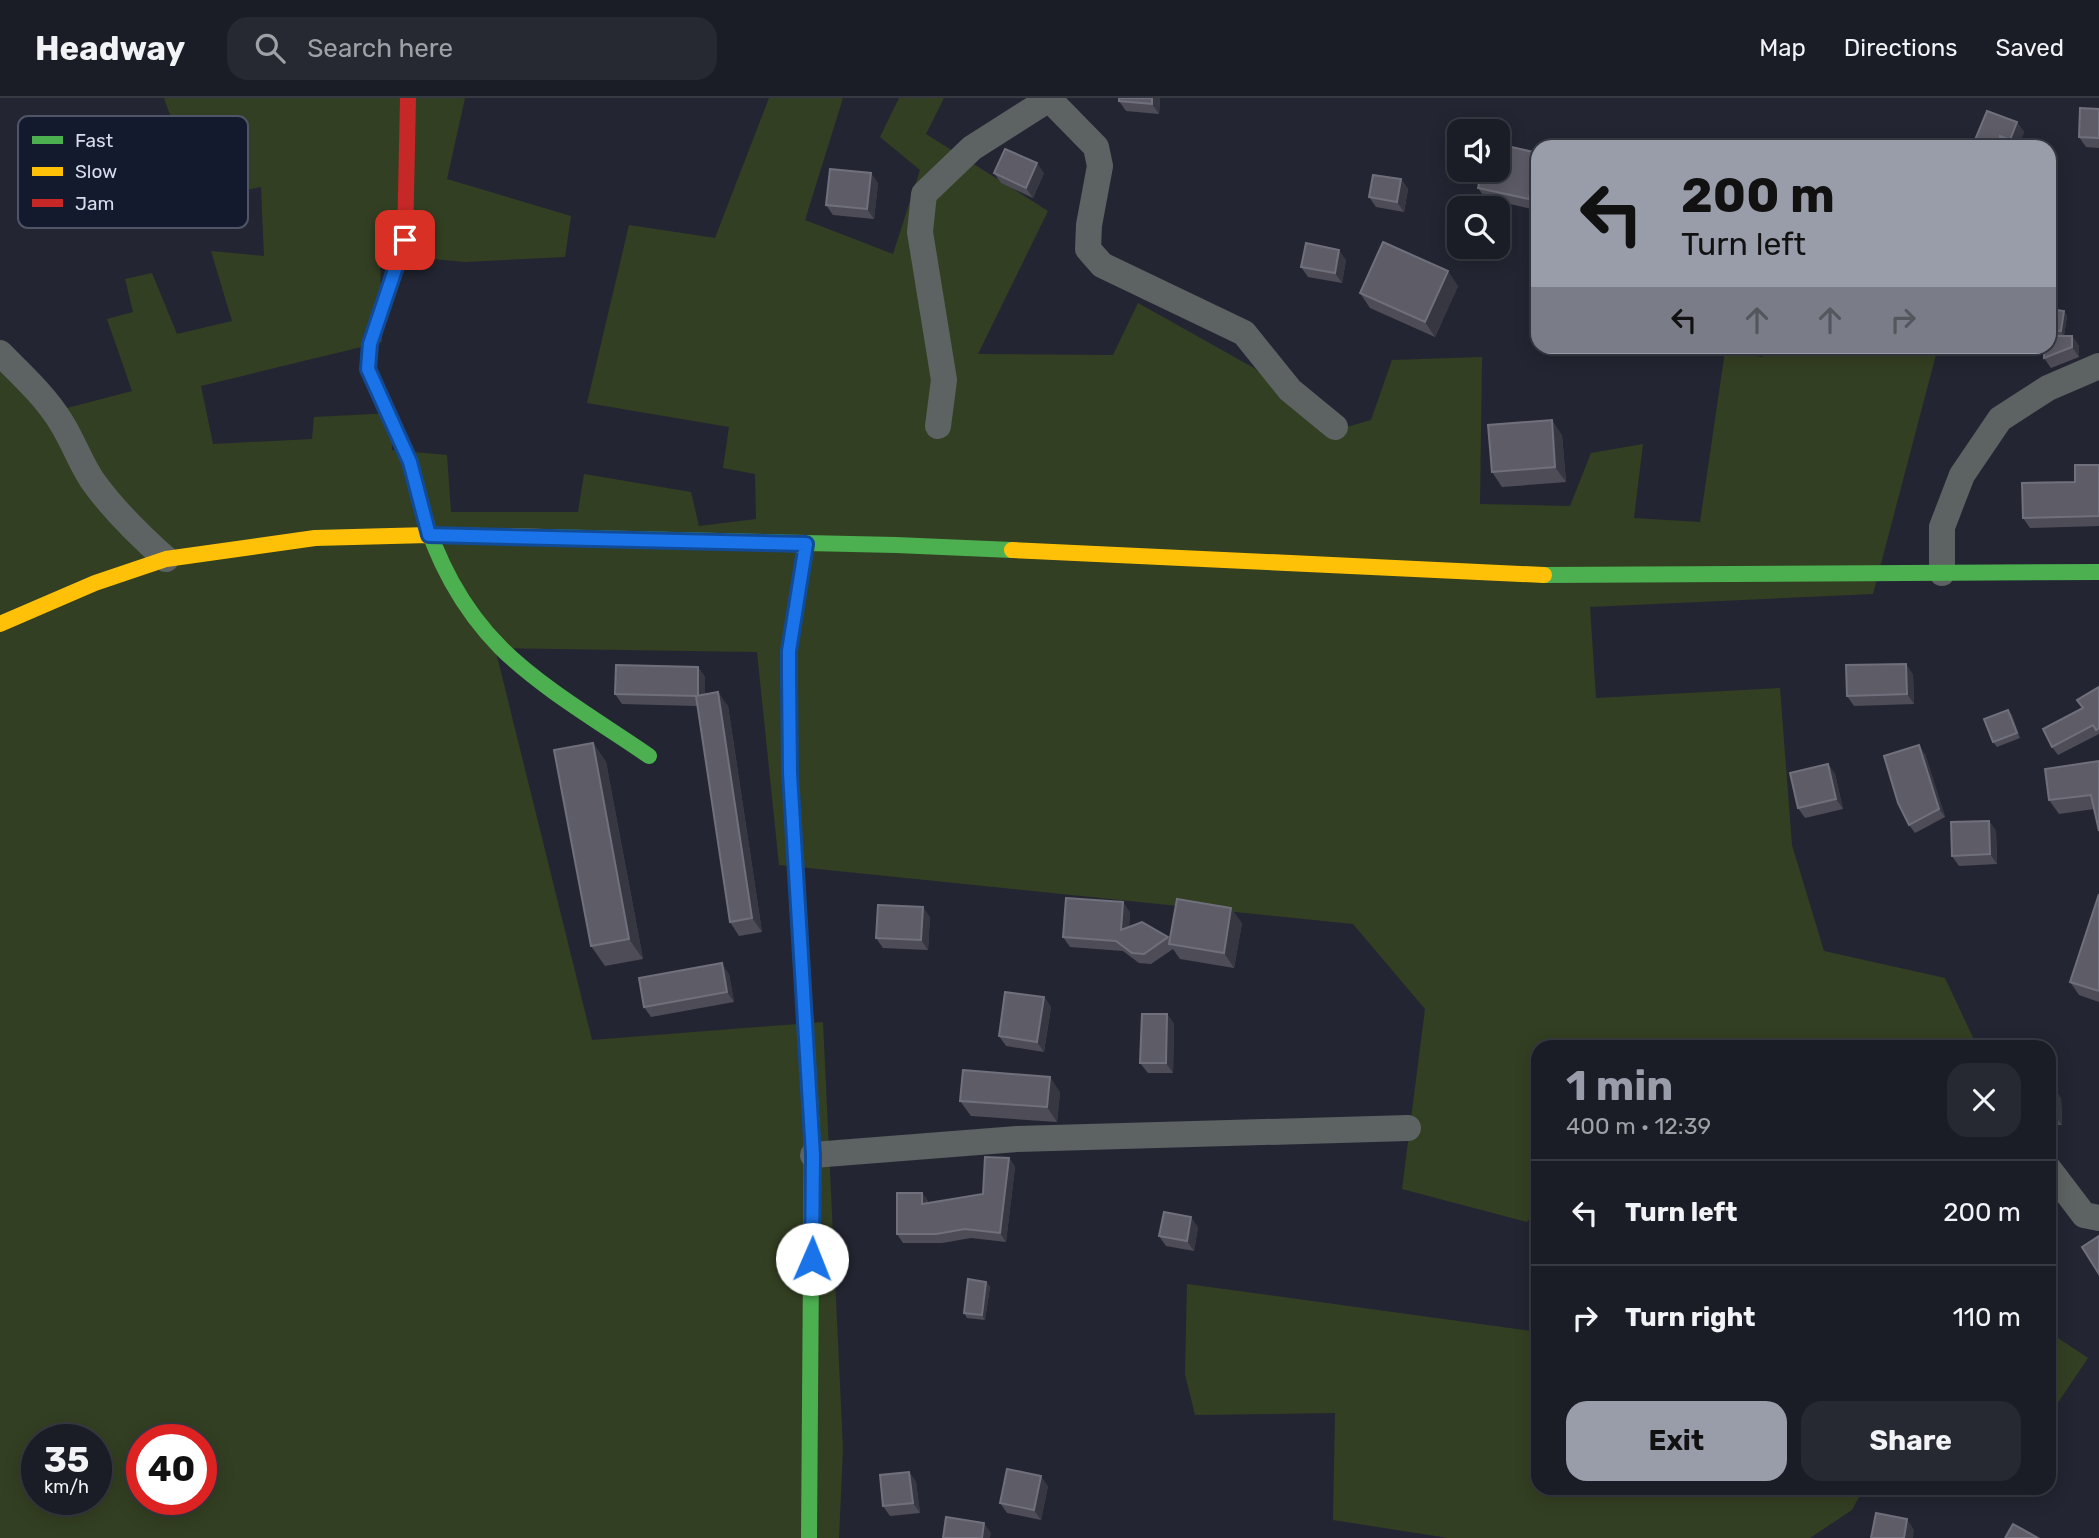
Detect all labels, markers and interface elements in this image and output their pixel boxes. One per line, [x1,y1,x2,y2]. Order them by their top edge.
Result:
search box [227,17,717,80]
text: Headway [35,29,185,68]
icon: search [251,29,289,67]
text: Search here [307,33,453,64]
text: Map [1759,34,1806,62]
text: Directions [1844,34,1957,62]
text: Saved [1995,34,2064,62]
legend [18,116,248,228]
map controls [1447,119,1510,259]
button: sound [1447,119,1510,182]
text: Fast [75,129,114,152]
text: Slow [75,160,117,183]
text: 200 m [1681,166,1835,224]
icon: left [1566,168,1657,259]
text: Jam [75,192,114,215]
button: search [1447,196,1510,259]
pin [375,210,435,270]
icon: arrive [386,221,424,259]
text: Turn left [1681,225,1806,263]
icon: left [1665,301,1703,339]
icon: ahead [1738,301,1776,339]
icon: ahead [1811,301,1849,339]
icon: right [1884,301,1922,339]
text: 1 min [1566,1061,1673,1111]
button: close [1947,1063,2021,1137]
text: 400 m · 12:39 [1566,1112,1711,1140]
icon: left [1566,1194,1604,1232]
text: Turn left [1625,1197,1737,1228]
text: 200 m [1943,1197,2021,1228]
position arrow [775,1222,849,1296]
icon: right [1566,1299,1604,1337]
text: Turn right [1625,1302,1755,1333]
text: 110 m [1953,1302,2021,1333]
button: Exit [1566,1401,1787,1481]
button: Share [1801,1401,2021,1481]
speed limit sign: 40 [126,1424,217,1515]
text: 35 [44,1439,89,1481]
text: km/h [44,1476,89,1498]

